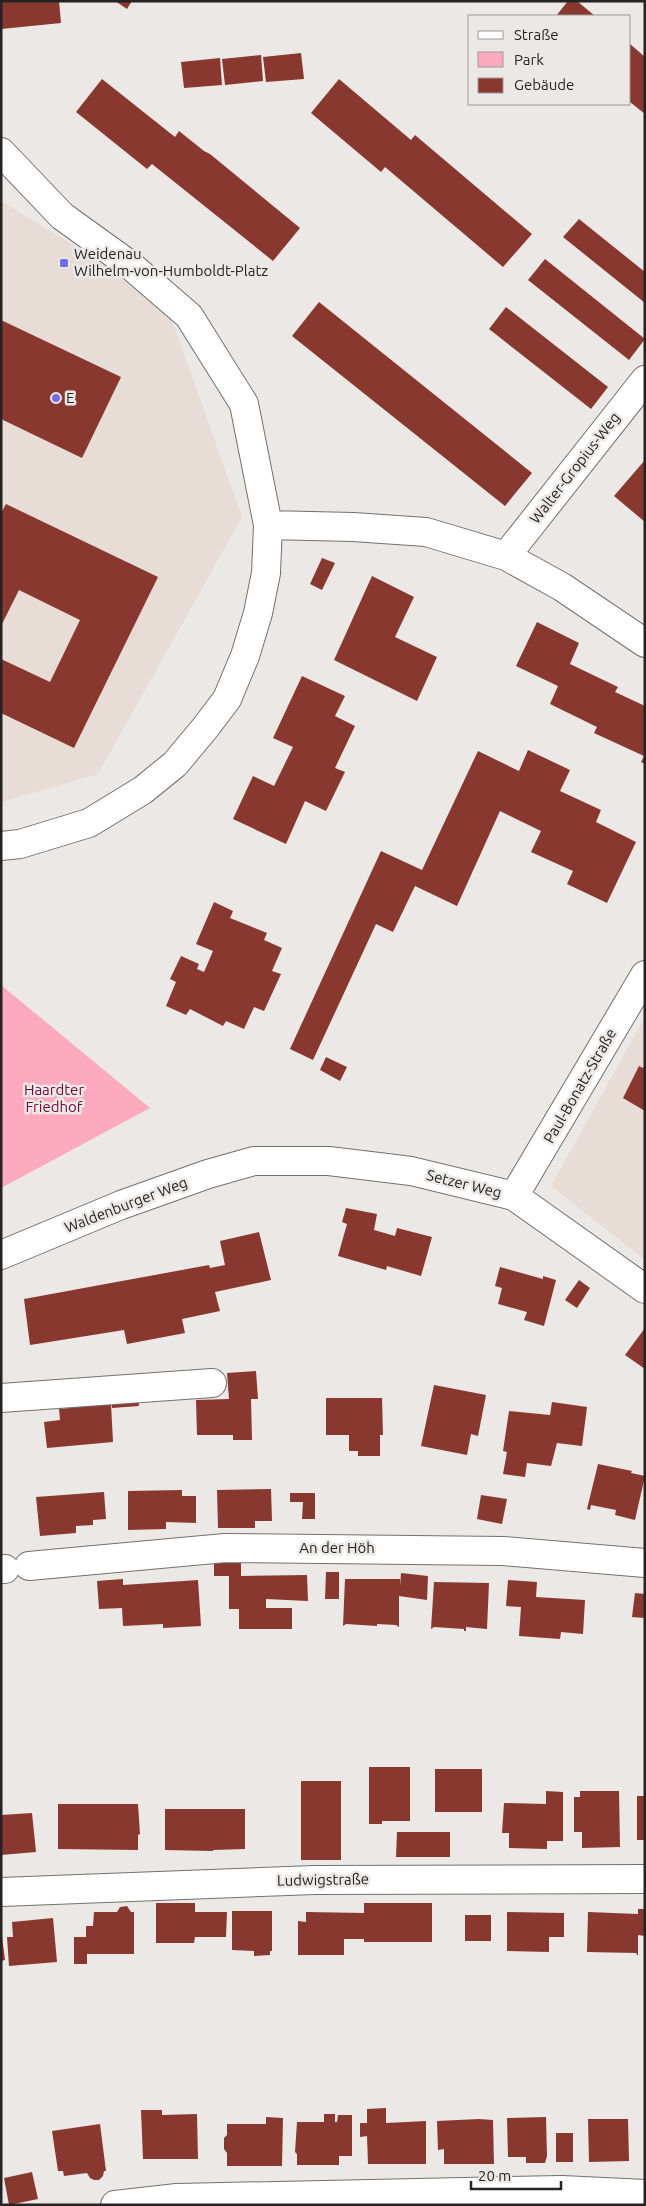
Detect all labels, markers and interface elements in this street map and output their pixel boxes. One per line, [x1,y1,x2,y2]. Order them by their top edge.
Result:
legend [468,15,631,105]
text: Straße [514,26,558,43]
text: Park [514,51,544,68]
text: Gebäude [514,76,574,93]
place label: Weidenau Wilhelm-von-Humboldt-Platz [74,245,268,279]
marker: Weidenau Wilhelm-von-Humboldt-Platz [58,257,70,269]
place label: E [66,389,74,406]
marker: E [50,392,62,404]
street label: Walter-Gropius-Weg [526,409,623,526]
street label: Paul-Bonatz-Straße [540,1025,619,1146]
park label: Haardter Friedhof [24,1081,84,1115]
street label: Setzer Weg [425,1166,503,1201]
street label: Waldenburger Weg [62,1173,190,1236]
street label: An der Höh [299,1539,375,1556]
street label: Ludwigstraße [277,1870,369,1889]
scale bar [471,2158,561,2190]
text: 20 m [478,2167,511,2184]

